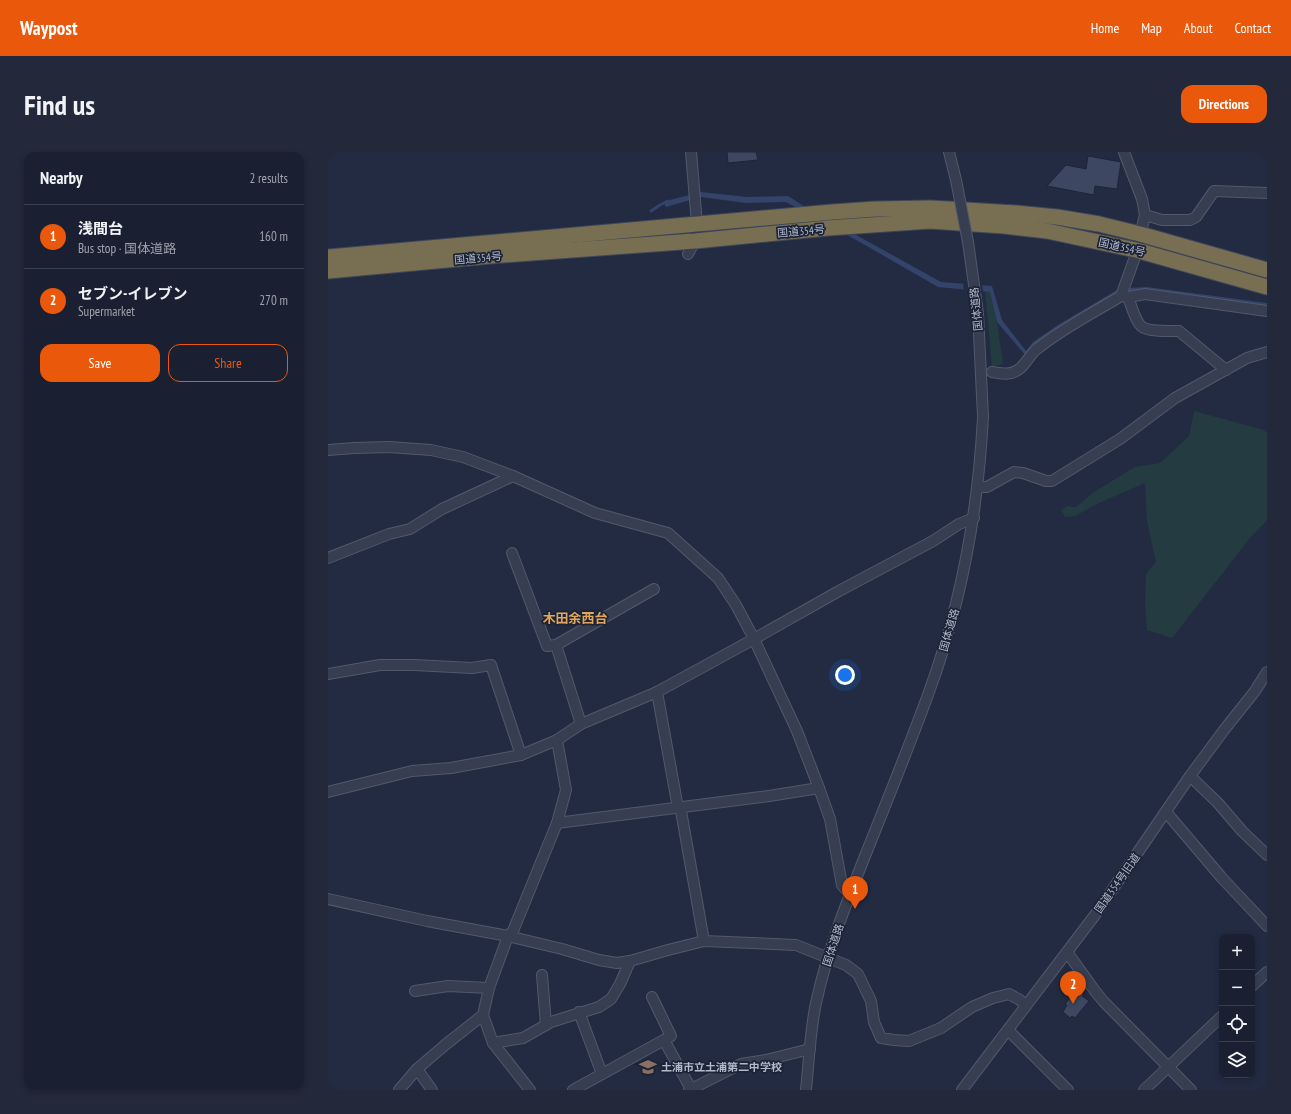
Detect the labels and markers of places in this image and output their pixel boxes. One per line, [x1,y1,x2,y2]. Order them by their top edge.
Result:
pin: 1 [842,876,868,909]
pin: 2 [1060,971,1086,1004]
school or university icon: 土浦市立土浦第二中学校 [638,1057,658,1077]
place label: 土浦市立土浦第二中学校 [661,1060,782,1074]

